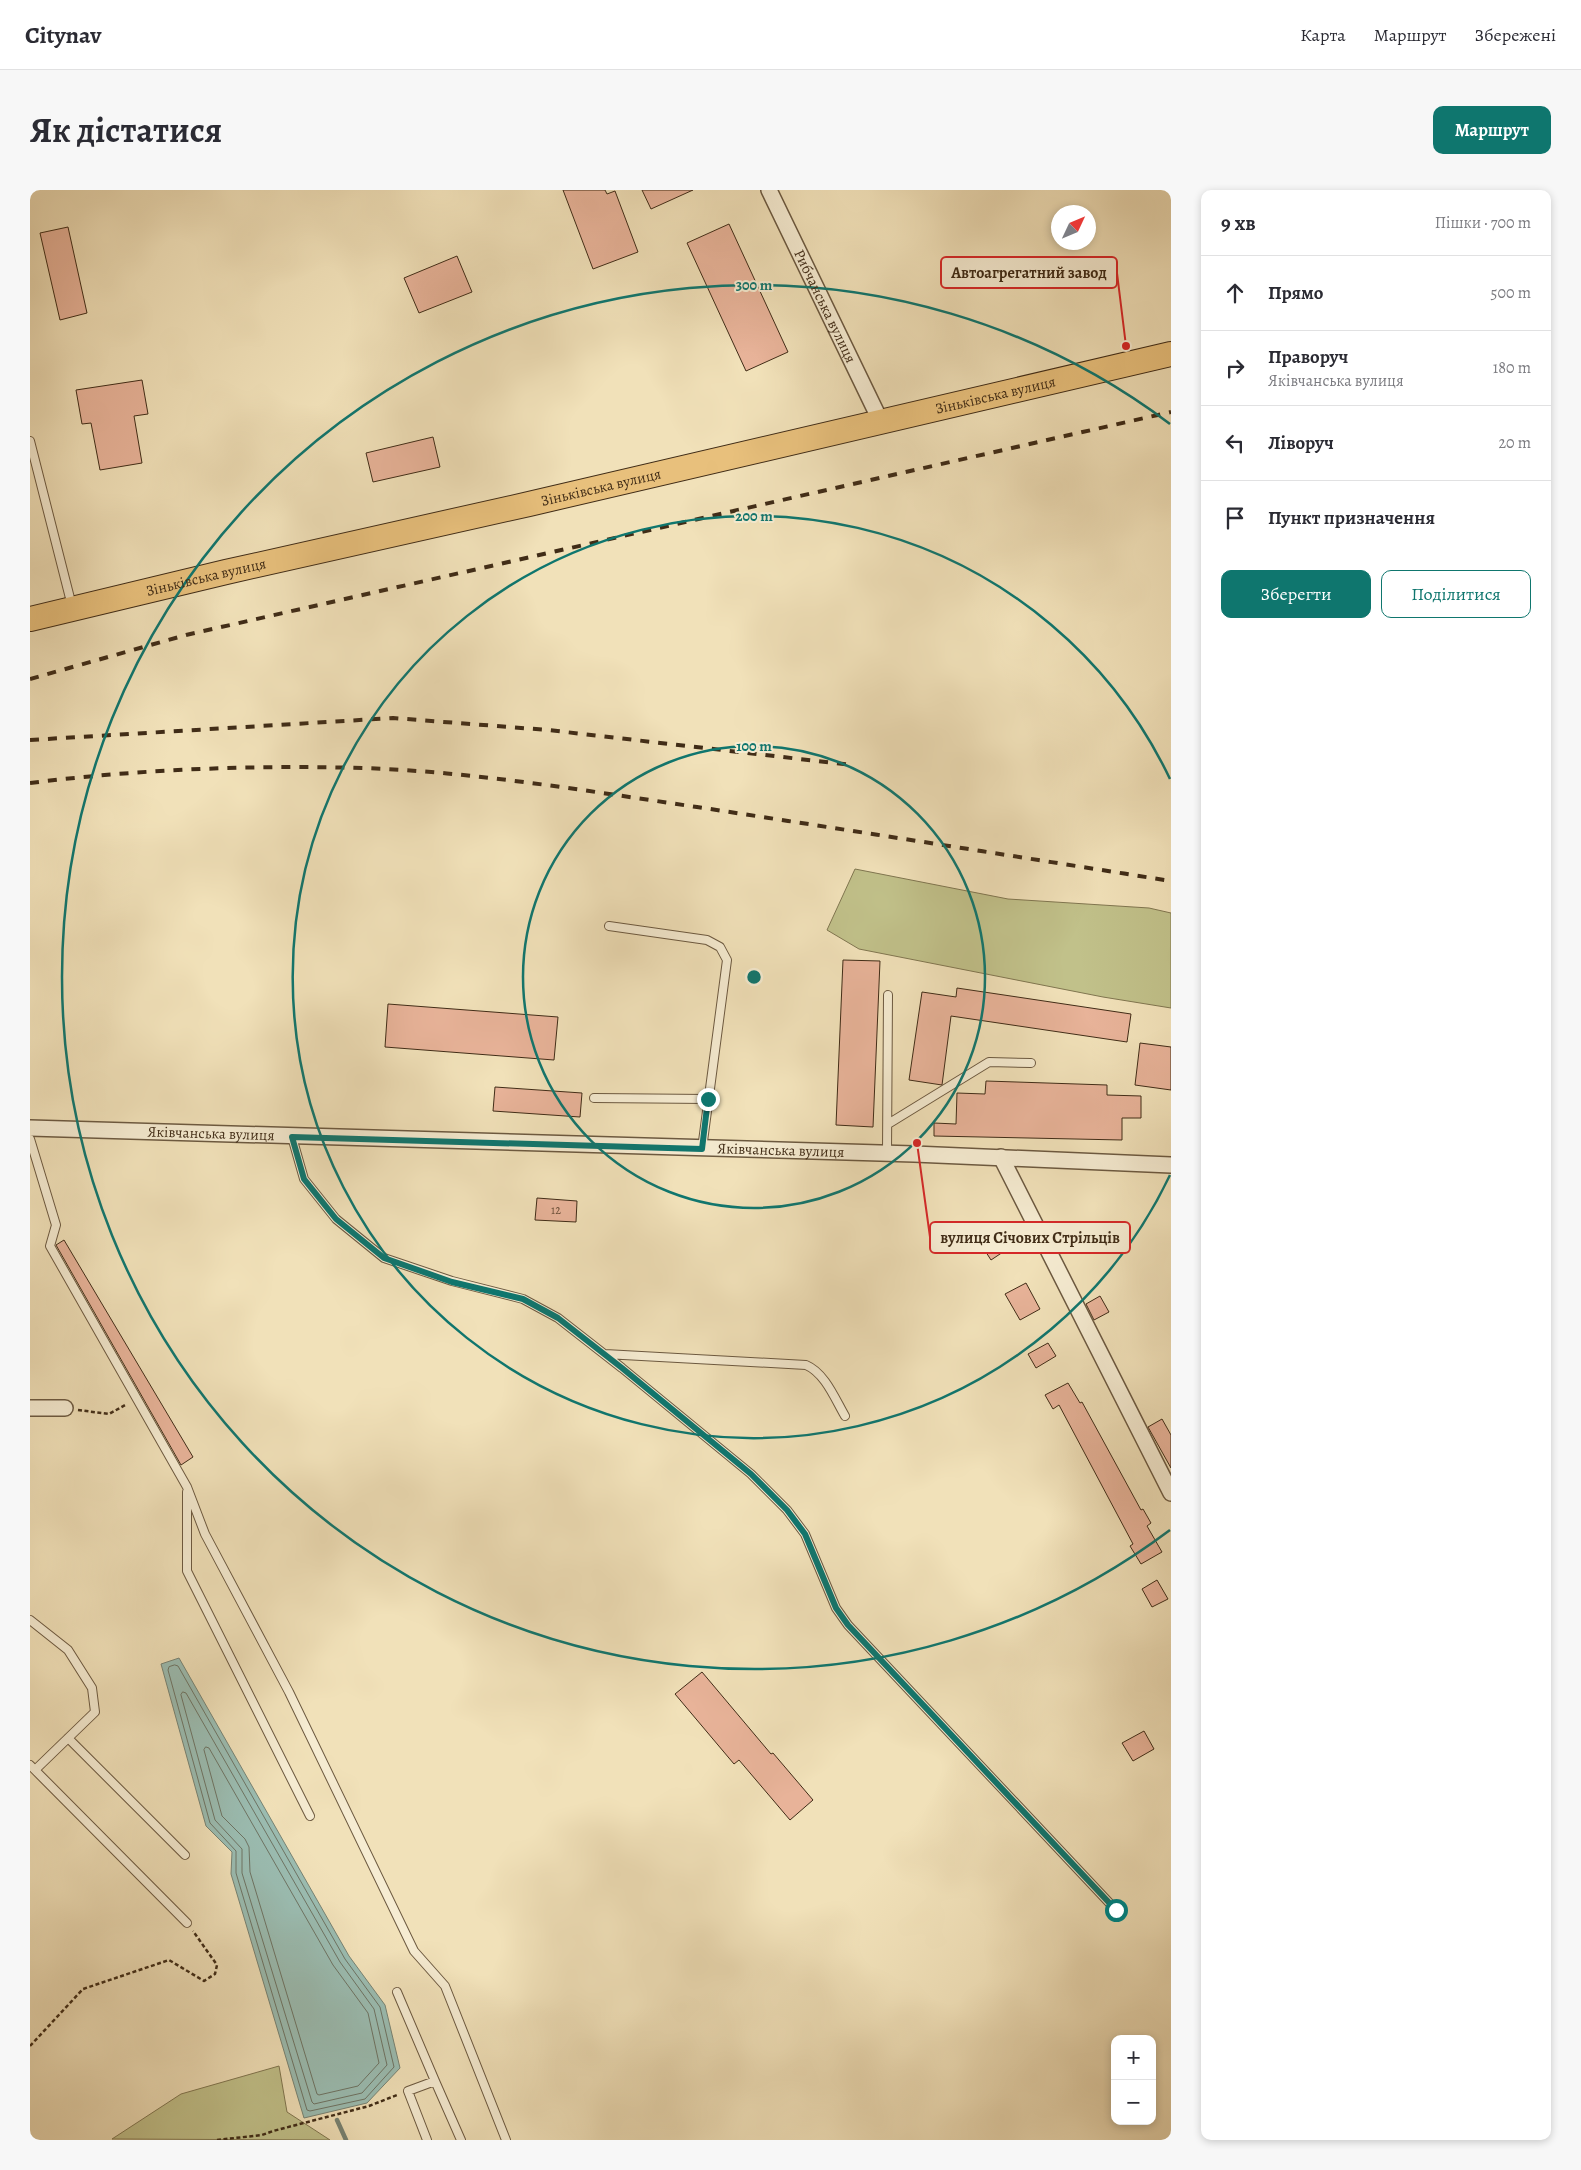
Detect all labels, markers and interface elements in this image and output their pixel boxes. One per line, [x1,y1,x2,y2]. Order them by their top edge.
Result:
text: Citynav [25,19,101,51]
text: Карта [1300,23,1346,47]
text: Маршрут [1374,23,1447,47]
text: Збережені [1475,23,1556,47]
text: Як дістатися [30,106,222,154]
button: Маршрут [1433,106,1551,154]
north arrow [1051,205,1096,250]
text: 9 хв [1221,209,1256,237]
text: Пішки · 700 m [1435,212,1531,234]
street label: Рибчанська вулиця [789,246,861,366]
callout: Автоагрегатний завод [941,257,1117,288]
text: Автоагрегатний завод [950,262,1107,284]
text: 300 m [736,275,773,295]
icon: ahead [1221,279,1249,307]
text: Прямо [1268,280,1323,306]
text: 500 m [1491,282,1531,304]
text: Праворуч [1268,344,1348,370]
icon: right [1221,354,1249,382]
text: 180 m [1493,357,1531,379]
text: Яківчанська вулиця [1268,370,1404,392]
street label: Зіньківська вулиця [933,371,1057,419]
icon: left [1221,429,1249,457]
text: Ліворуч [1268,430,1334,456]
text: 20 m [1498,432,1531,454]
street label: Зіньківська вулиця [539,463,663,511]
icon: arrive [1221,504,1249,532]
text: Пункт призначення [1268,505,1435,531]
text: 200 m [735,506,773,526]
street label: Зіньківська вулиця [144,553,268,601]
button: Зберегти [1221,570,1371,618]
button: Поділитися [1381,570,1531,618]
text: 100 m [736,736,772,756]
centre of rings [745,968,763,986]
route end [697,1088,720,1111]
street label: Яківчанська вулиця [147,1121,275,1145]
street label: Яківчанська вулиця [717,1138,845,1162]
house number: 12 [551,1202,561,1218]
callout: вулиця Січових Стрільців [930,1222,1130,1253]
text: вулиця Січових Стрільців [940,1227,1120,1249]
route start [1105,1899,1128,1922]
map controls [1111,2035,1156,2125]
button: + [1111,2035,1156,2080]
button: − [1111,2080,1156,2125]

